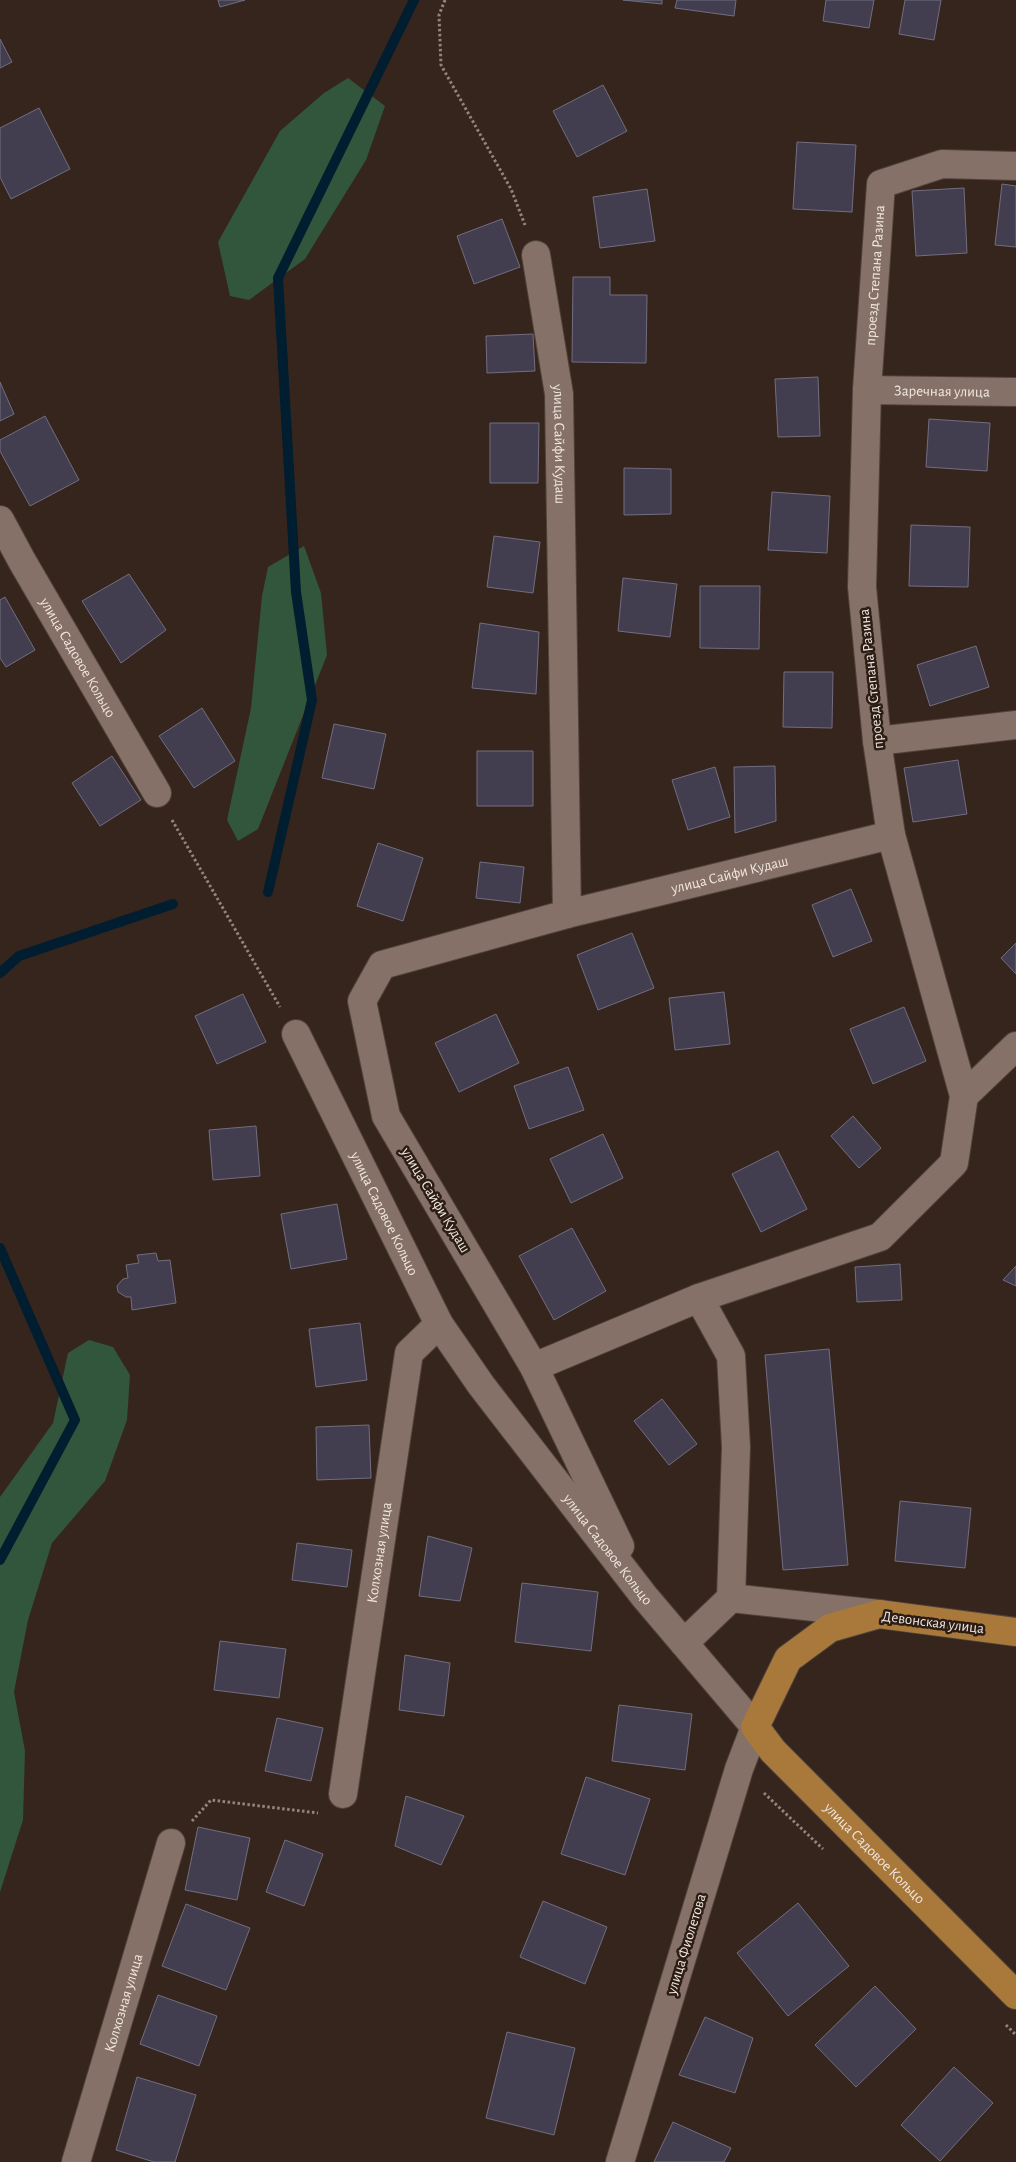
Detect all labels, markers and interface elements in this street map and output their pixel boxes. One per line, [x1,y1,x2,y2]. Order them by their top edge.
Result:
street label: проезд Степана Разина [863,204,888,346]
street label: улица Сайфи Кудаш [549,382,568,504]
street label: Заречная улица [894,383,990,400]
street label: улица Садовое Кольцо [36,594,118,720]
street label: проезд Степана Разина [857,608,886,750]
street label: улица Сайфи Кудаш [669,853,790,897]
street label: улица Сайфи Кудаш [398,1144,473,1256]
street label: улица Садовое Кольцо [347,1148,421,1278]
street label: улица Садовое Кольцо [559,1490,655,1608]
street label: Колхозная улица [365,1501,395,1604]
street label: Девонская улица [881,1609,985,1636]
street label: улица Садовое Кольцо [820,1799,928,1907]
street label: улица Фиолетова [664,1892,709,1997]
street label: Колхозная улица [102,1952,146,2054]

